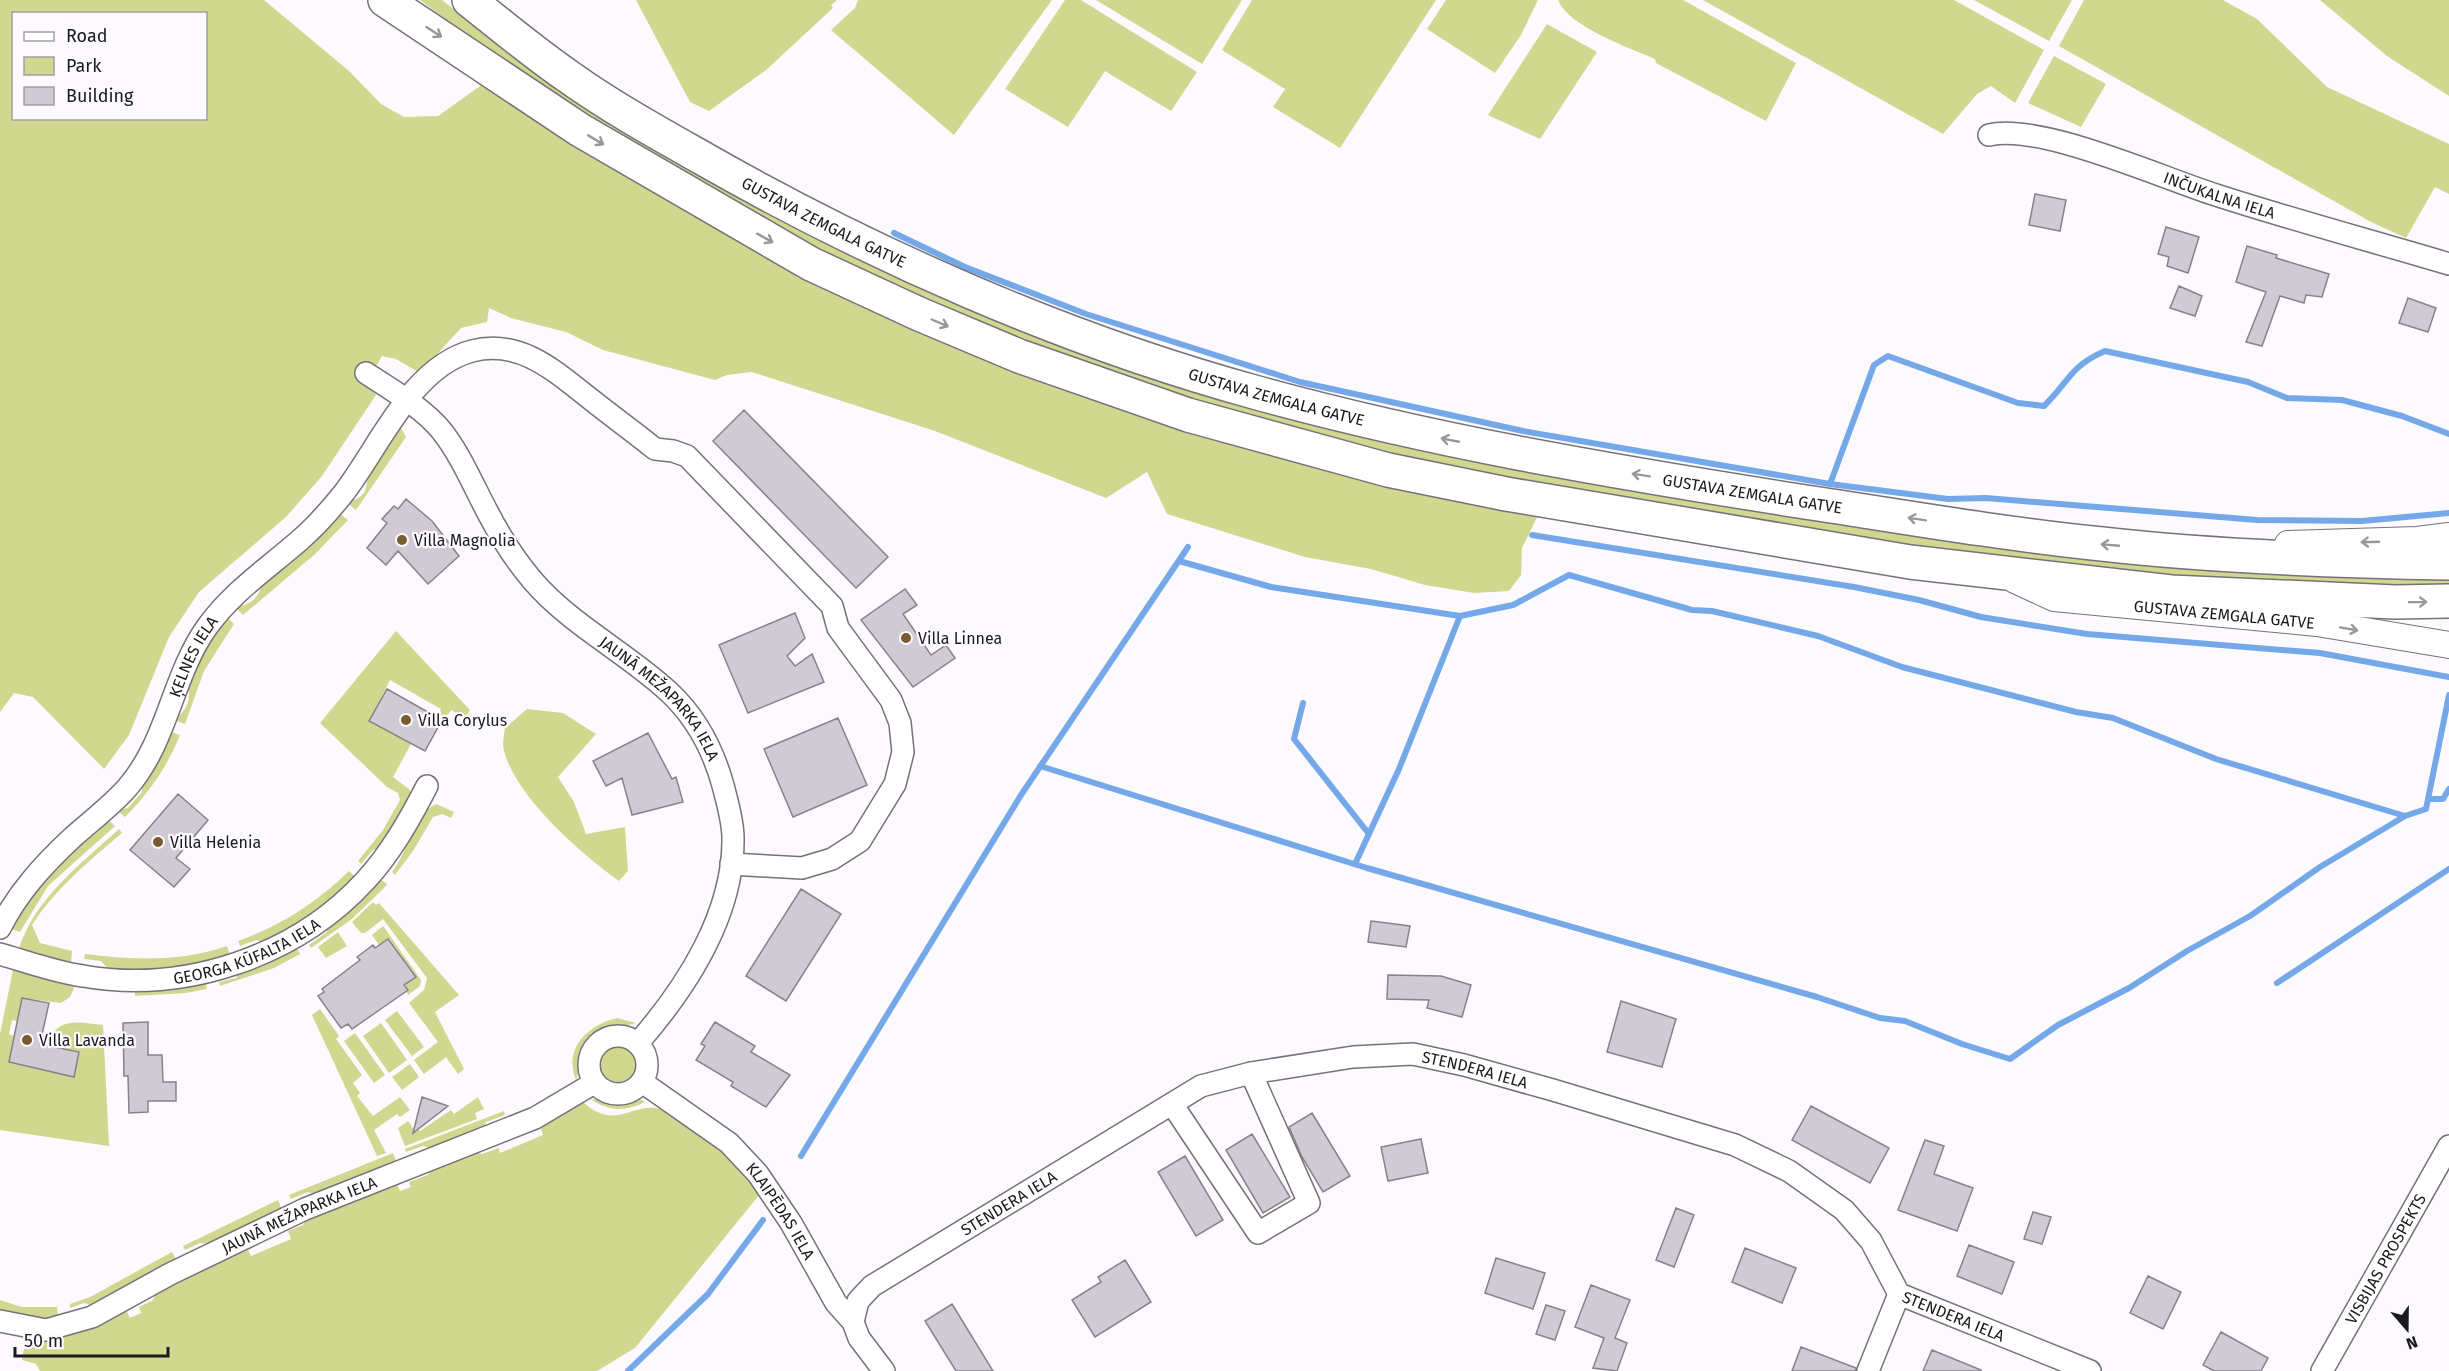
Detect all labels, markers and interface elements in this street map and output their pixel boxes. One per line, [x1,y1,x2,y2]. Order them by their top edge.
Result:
legend [12,12,207,120]
text: Road [66,25,108,47]
one-way arrow [425,26,441,38]
text: Park [66,55,102,77]
text: Building [66,85,134,107]
one-way arrow [587,134,604,146]
street label: INČUKALNA IELA [2161,168,2278,223]
street label: GUSTAVA ZEMGALA GATVE [739,173,909,271]
one-way arrow [756,232,773,244]
one-way arrow [930,318,949,329]
street label: GUSTAVA ZEMGALA GATVE [1186,364,1366,429]
one-way arrow [1440,434,1460,445]
one-way arrow [1632,470,1652,481]
street label: GUSTAVA ZEMGALA GATVE [1661,470,1844,517]
one-way arrow [1908,513,1927,524]
place label: Villa Magnolia [414,531,516,550]
marker: Villa Magnolia [395,533,409,547]
one-way arrow [2360,536,2380,547]
one-way arrow [2101,539,2121,550]
street label: GUSTAVA ZEMGALA GATVE [2133,596,2316,632]
one-way arrow [2407,596,2427,608]
street label: ĶELNES IELA [165,611,222,700]
one-way arrow [2339,624,2358,635]
place label: Villa Linnea [918,629,1002,648]
marker: Villa Linnea [899,631,913,645]
street label: JAUNĀ MEŽAPARKA IELA [596,632,724,764]
place label: Villa Corylus [418,711,507,730]
marker: Villa Corylus [399,713,413,727]
place label: Villa Helenia [170,833,261,852]
marker: Villa Helenia [151,835,165,849]
street label: GEORGA KŪFALTA IELA [172,914,324,987]
place label: Villa Lavanda [39,1031,135,1050]
marker: Villa Lavanda [20,1033,34,1047]
street label: STENDERA IELA [1420,1047,1531,1092]
street label: KLAIPĒDAS IELA [742,1158,819,1263]
street label: STENDERA IELA [957,1166,1061,1239]
street label: JAUNĀ MEŽAPARKA IELA [218,1172,380,1257]
street label: VISBIJAS PROSPEKTS [2341,1190,2430,1327]
street label: STENDERA IELA [1900,1287,2008,1345]
north arrow [2377,1299,2437,1359]
scale bar [15,1320,168,1358]
text: 50 m [24,1330,63,1352]
text: N [2404,1332,2420,1353]

